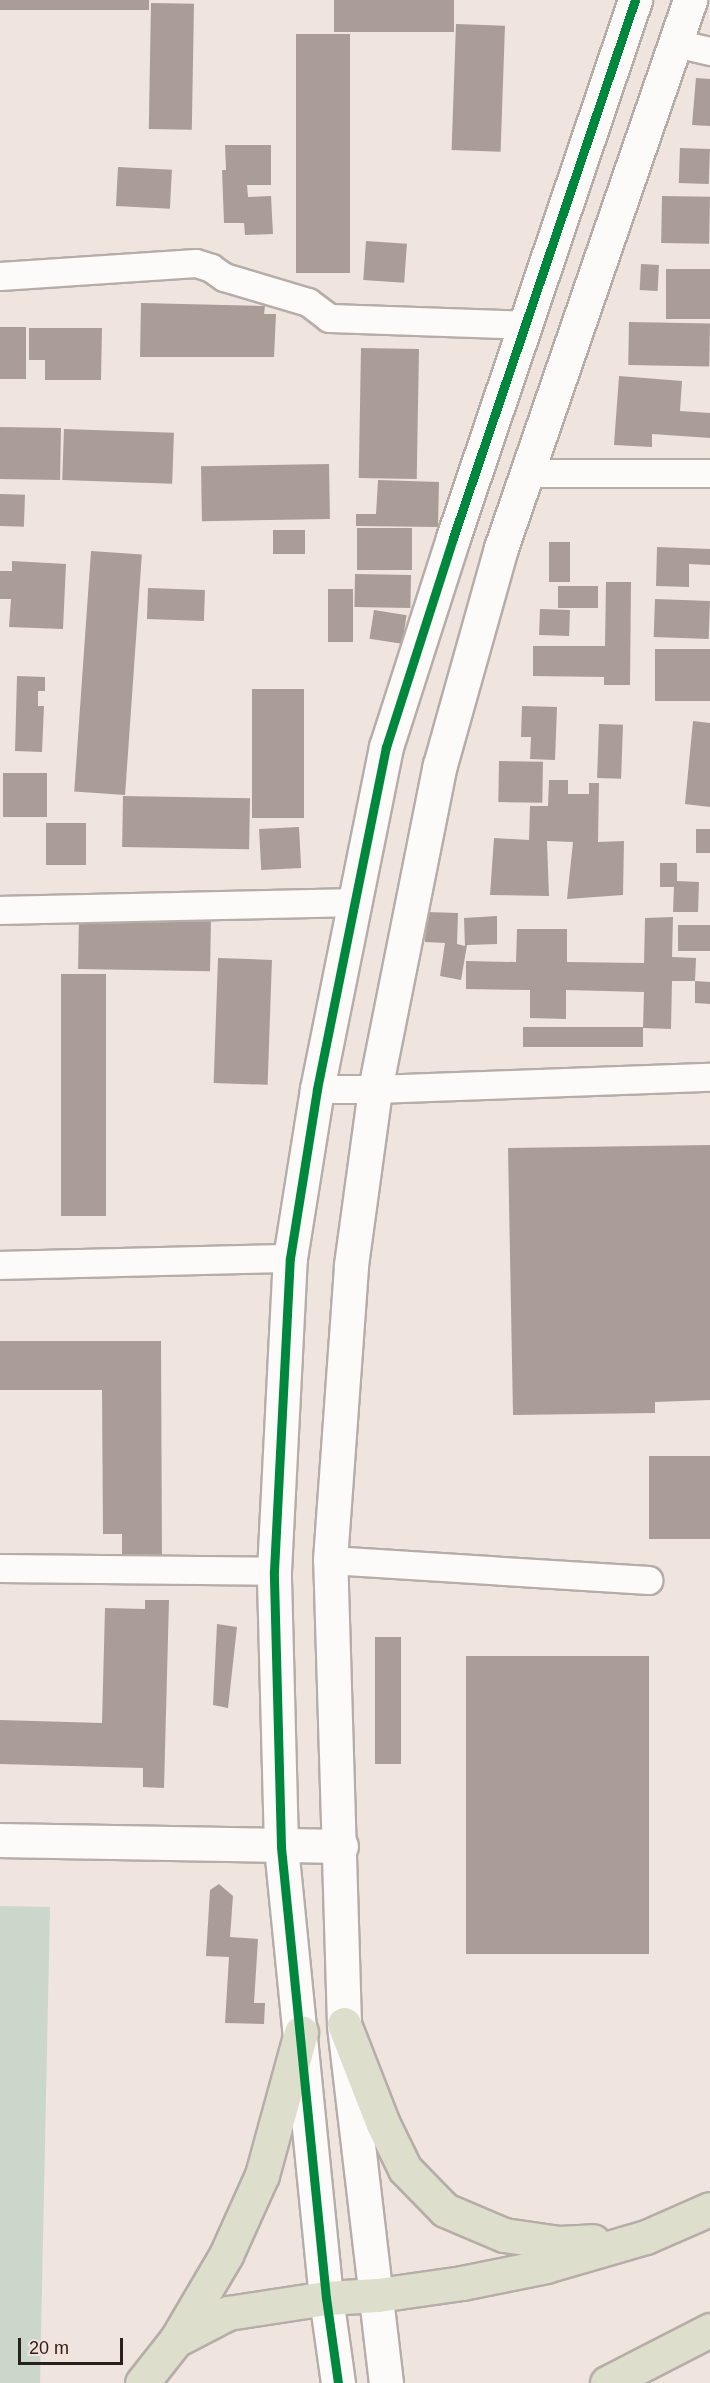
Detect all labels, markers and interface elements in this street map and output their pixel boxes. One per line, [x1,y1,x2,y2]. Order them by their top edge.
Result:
scale bar [21,2326,126,2364]
text: 20 m [29,2338,69,2358]

